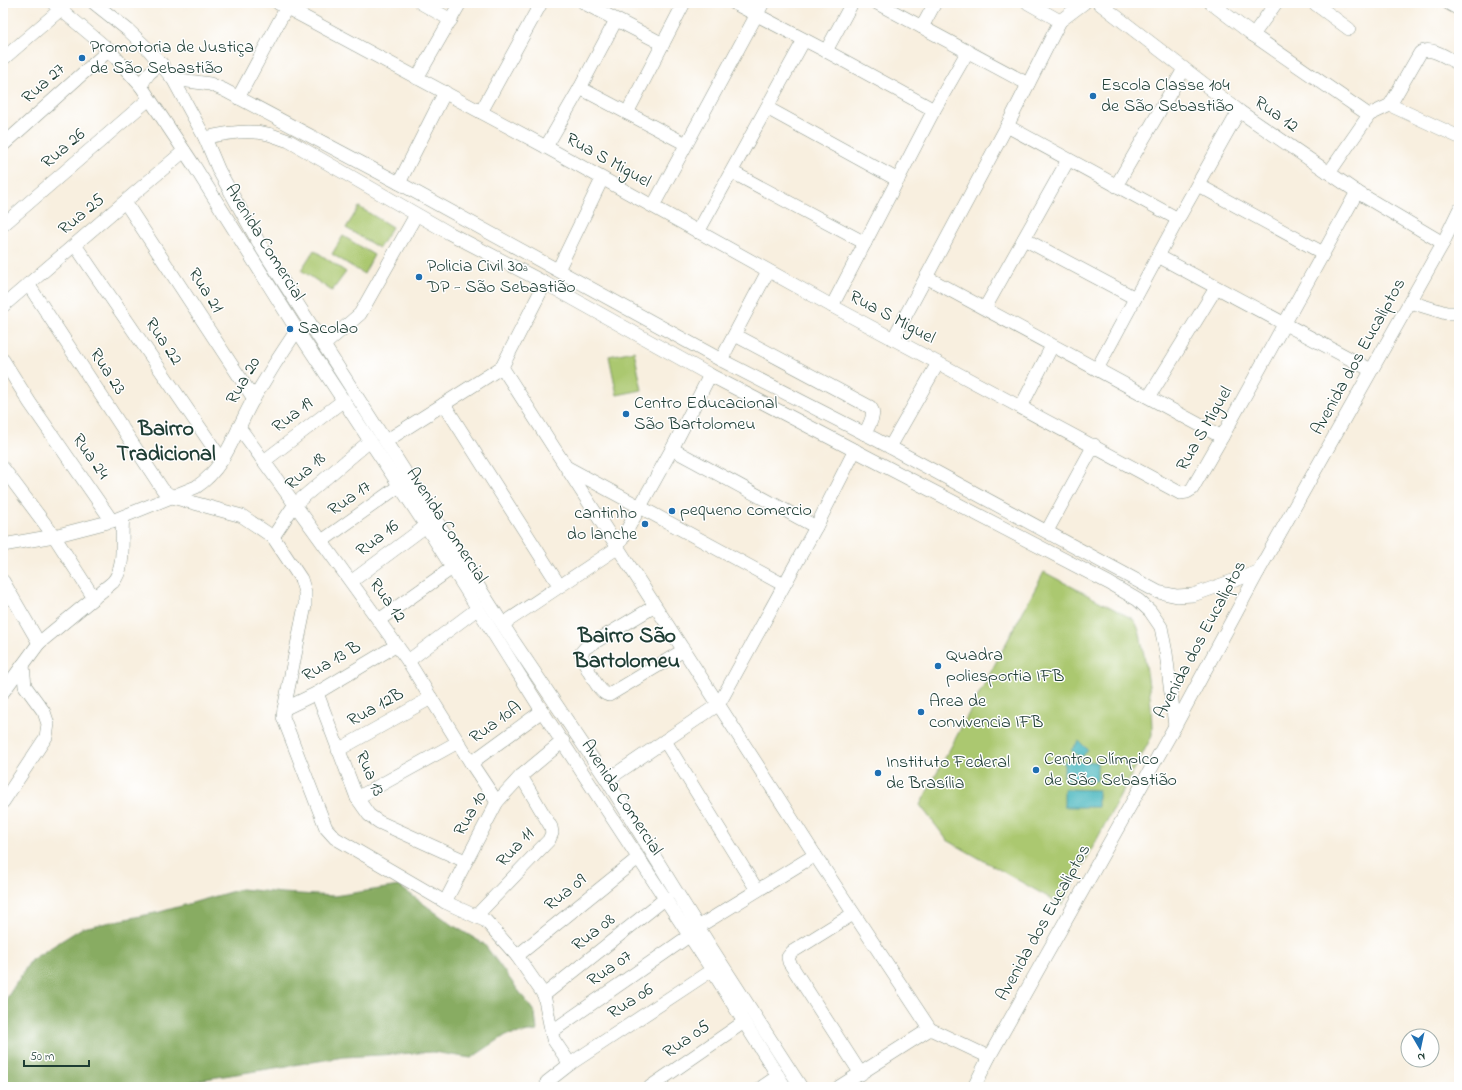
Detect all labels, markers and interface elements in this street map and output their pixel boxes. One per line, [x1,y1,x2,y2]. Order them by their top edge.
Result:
place label: Promotoria de Justiça de São Sebastião [90,35,254,82]
marker: Promotoria de Justiça de São Sebastião [77,53,87,63]
street label: Rua 27 [16,57,72,111]
place label: Escola Classe 104 de São Sebastião [1101,73,1234,120]
street label: Rua 12 [1248,90,1304,140]
marker: Escola Classe 104 de São Sebastião [1088,91,1098,101]
street label: Rua 26 [36,122,92,176]
street label: Rua S Miguel [560,127,655,196]
street label: Avenida Comercial [217,179,311,307]
street label: Rua 25 [53,188,111,242]
place label: Policia Civil 30ª DP - São Sebastião [426,254,576,301]
street label: Rua 21 [181,263,229,319]
marker: Policia Civil 30ª DP - São Sebastião [414,272,424,282]
street label: Avenida dos Eucaliptos [1305,274,1413,440]
street label: Rua S Miguel [844,284,940,352]
street label: Rua 22 [138,313,188,371]
place label: Sacolao [298,316,358,342]
marker: Sacolao [285,324,295,334]
street label: Rua 23 [82,344,132,400]
street label: Rua 20 [220,352,268,410]
street label: Rua S Miguel [1170,382,1241,477]
place label: Centro Educacional São Bartolomeu [634,391,778,438]
street label: Rua 19 [267,392,319,440]
marker: Centro Educacional São Bartolomeu [621,409,631,419]
district label: Bairro Tradicional [116,414,216,471]
street label: Rua 24 [65,429,116,486]
street label: Rua 18 [280,447,332,497]
street label: Avenida Comercial [399,463,493,589]
street label: Rua 17 [323,474,377,523]
place label: pequeno comercio [680,498,812,524]
place label: cantinho do lanche [567,501,638,548]
marker: pequeno comercio [667,506,677,516]
street label: Rua 16 [351,514,405,564]
marker: cantinho do lanche [640,519,650,529]
street label: Avenida dos Eucaliptos [1148,556,1254,724]
street label: Rua 12 [362,573,412,629]
district label: Bairro São Bartolomeu [573,621,681,678]
street label: Rua 13 B [298,635,366,689]
place label: Quadra poliesportia IFB [946,643,1064,690]
marker: Quadra poliesportia IFB [933,661,943,671]
street label: Rua 12B [343,682,409,734]
place label: Area de convivencia IFB [929,689,1043,736]
street label: Rua 10A [464,695,528,751]
marker: Area de convivencia IFB [916,707,926,717]
street label: Avenida Comercial [574,735,668,861]
street label: Rua 13 [347,747,391,801]
place label: Centro Olímpico de São Sebastião [1044,747,1177,794]
place label: Instituto Federal de Brasília [886,750,1010,797]
marker: Centro Olímpico de São Sebastião [1031,765,1041,775]
marker: Instituto Federal de Brasília [873,768,883,778]
street label: Rua 10 [448,787,494,841]
street label: Rua 11 [491,822,541,874]
street label: Avenida dos Eucaliptos [990,840,1098,1006]
street label: Rua 09 [539,868,593,918]
street label: Rua 08 [567,908,621,958]
street label: Rua 07 [582,944,638,994]
street label: Rua 06 [603,977,659,1027]
street label: Rua 05 [658,1014,716,1066]
north arrow [1400,1028,1440,1068]
scale bar [24,1042,89,1068]
text: 50 m [30,1048,54,1066]
text: N [1416,1048,1426,1065]

